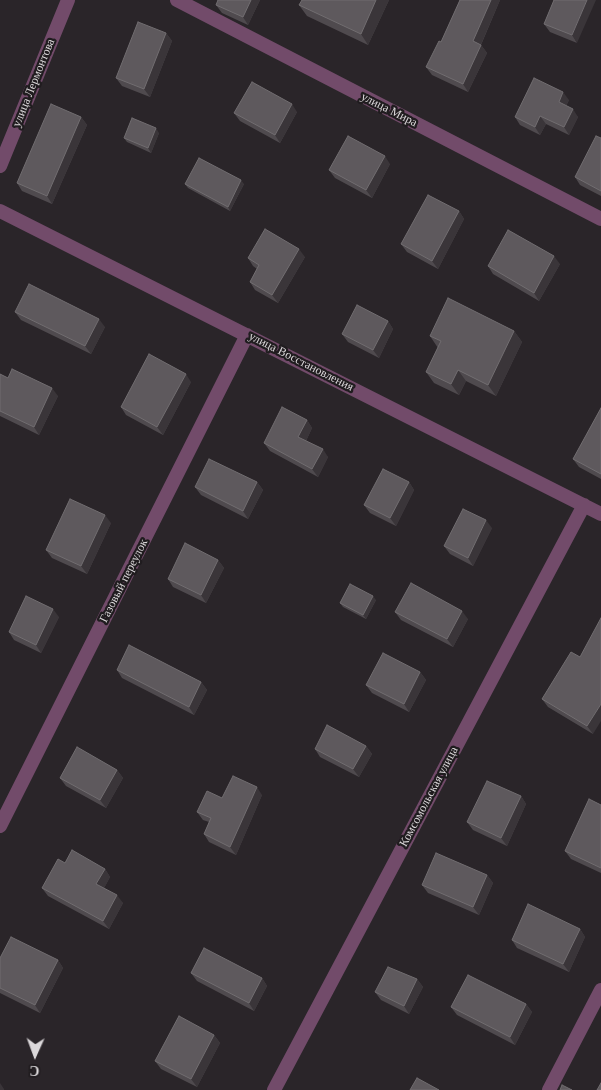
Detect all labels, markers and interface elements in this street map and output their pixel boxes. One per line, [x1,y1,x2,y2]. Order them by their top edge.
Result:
street label: улица Лермонтова [10,37,58,129]
street label: улица Мира [359,90,419,130]
street label: улица Восстановления [246,329,356,395]
street label: Газовый переулок [97,537,151,625]
street label: Комсомольская улица [397,745,461,849]
north arrow [10,1030,60,1080]
text: С [29,1063,40,1078]

